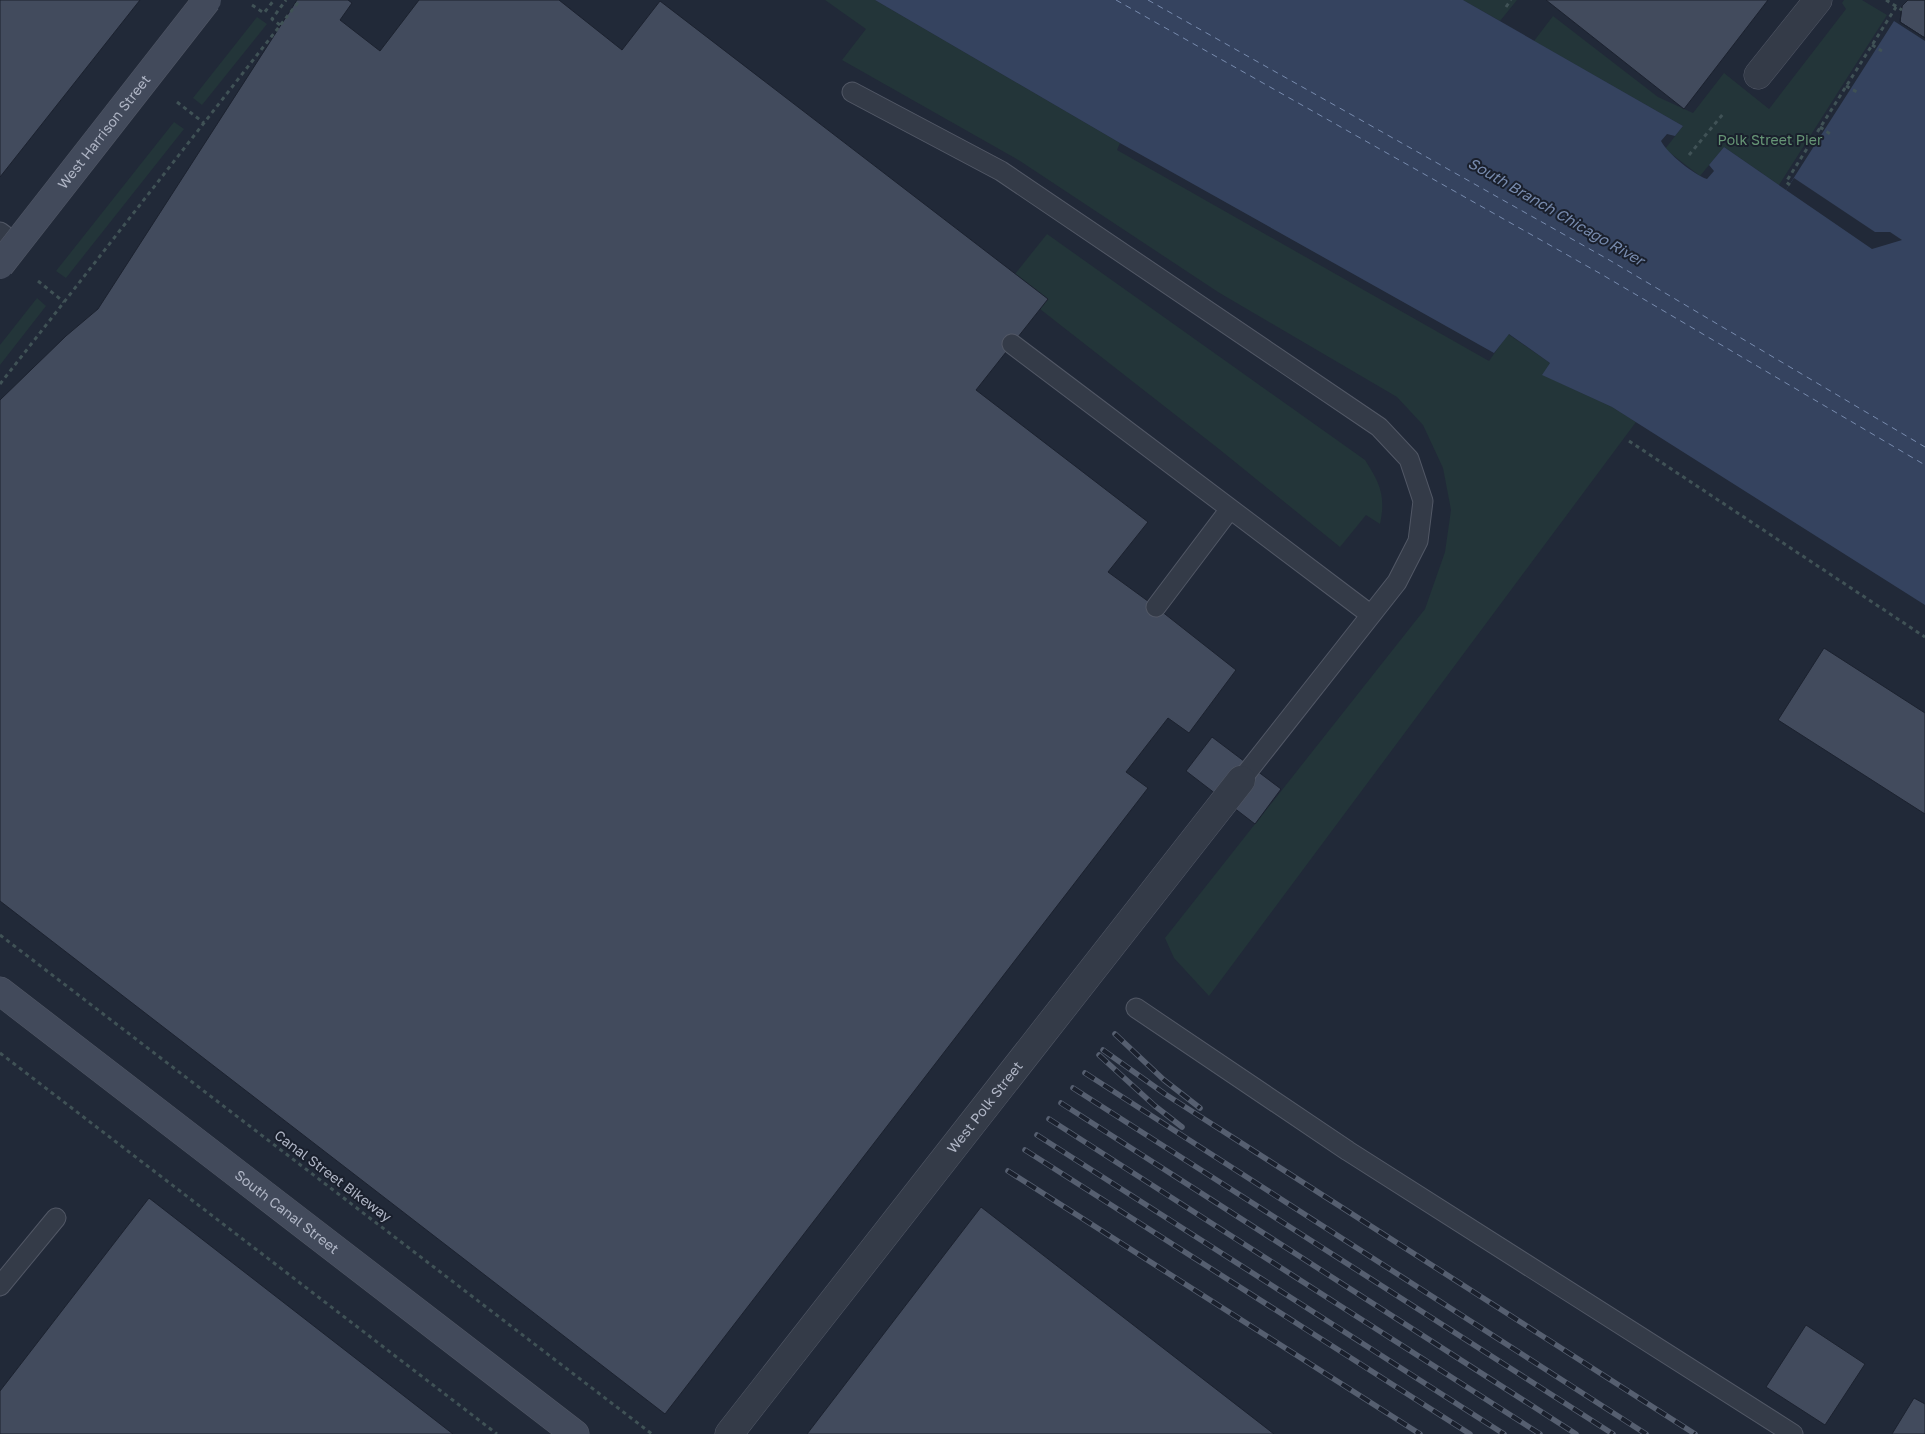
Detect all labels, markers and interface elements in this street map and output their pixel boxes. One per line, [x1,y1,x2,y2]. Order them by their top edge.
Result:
street label: West Harrison Street [54,71,154,192]
park label: Polk Street Pier [1718,131,1823,148]
water label: South Branch Chicago River [1465,153,1650,271]
street label: West Polk Street [943,1057,1026,1156]
street label: Canal Street Bikeway [271,1126,395,1225]
street label: South Canal Street [232,1166,343,1257]

